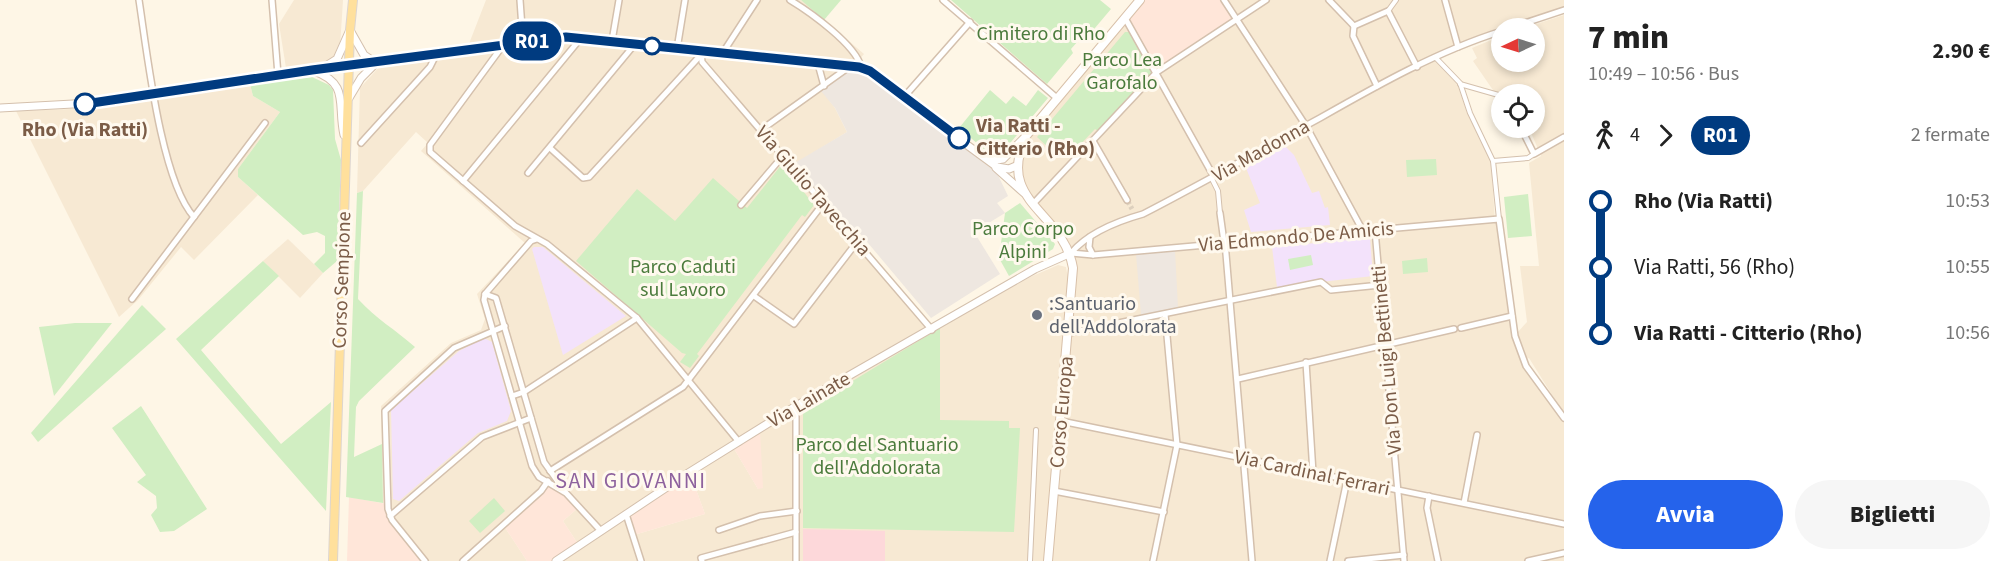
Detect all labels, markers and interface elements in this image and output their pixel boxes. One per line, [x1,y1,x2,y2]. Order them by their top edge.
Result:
text: 7 min [1588,14,1669,61]
north arrow [1491,18,1545,72]
map controls [1491,18,1545,138]
park label: Cimitero di Rho [977,20,1105,48]
line badge: R01 [498,22,566,60]
text: R01 [514,26,550,56]
text: 2.90 € [1933,35,1990,67]
unlabelled marker [643,37,661,55]
park label: Parco Lea Garofalo [1082,46,1162,97]
text: 10:49 – 10:56 · Bus [1588,60,1739,88]
button: locate [1491,84,1545,138]
marker: Rho (Via Ratti) [74,93,96,115]
place label: Via Ratti - Citterio (Rho) [975,112,1095,163]
street label: Via Madonna [1207,113,1315,189]
place label: Rho (Via Ratti) [22,116,148,144]
icon: walk [1588,119,1621,152]
icon: forward [1649,119,1682,152]
street label: Via Giulio Tavecchia [748,120,878,262]
text: R01 [1703,120,1738,150]
text: 4 [1630,121,1640,149]
text: 2 fermate [1911,121,1990,149]
marker: Via Ratti - Citterio (Rho) [948,127,970,149]
text: Rho (Via Ratti) [1634,185,1773,217]
text: 10:53 [1945,187,1990,215]
street label: Corso Sempione [326,211,358,349]
park label: Parco Corpo Alpini [972,215,1074,266]
street label: Via Edmondo De Amicis [1197,215,1395,259]
text: Via Ratti, 56 (Rho) [1634,251,1795,283]
park label: Parco Caduti sul Lavoro [630,253,736,304]
text: 10:55 [1945,253,1990,281]
street label: Via Don Luigi Bettinetti [1365,264,1409,456]
place label: :Santuario dell'Addolorata [1049,290,1177,341]
marker: :Santuario dell'Addolorata [1030,308,1044,322]
text: Via Ratti - Citterio (Rho) [1634,317,1863,349]
text: 10:56 [1945,319,1990,347]
street label: Corso Europa [1043,355,1081,469]
street label: Via Lainate [763,365,856,435]
park label: Parco del Santuario dell'Addolorata [795,431,959,482]
street label: Via Cardinal Ferrari [1232,443,1392,503]
district label: SAN GIOVANNI [555,465,707,497]
button: Avvia [1588,480,1783,549]
button: Biglietti [1795,480,1990,549]

